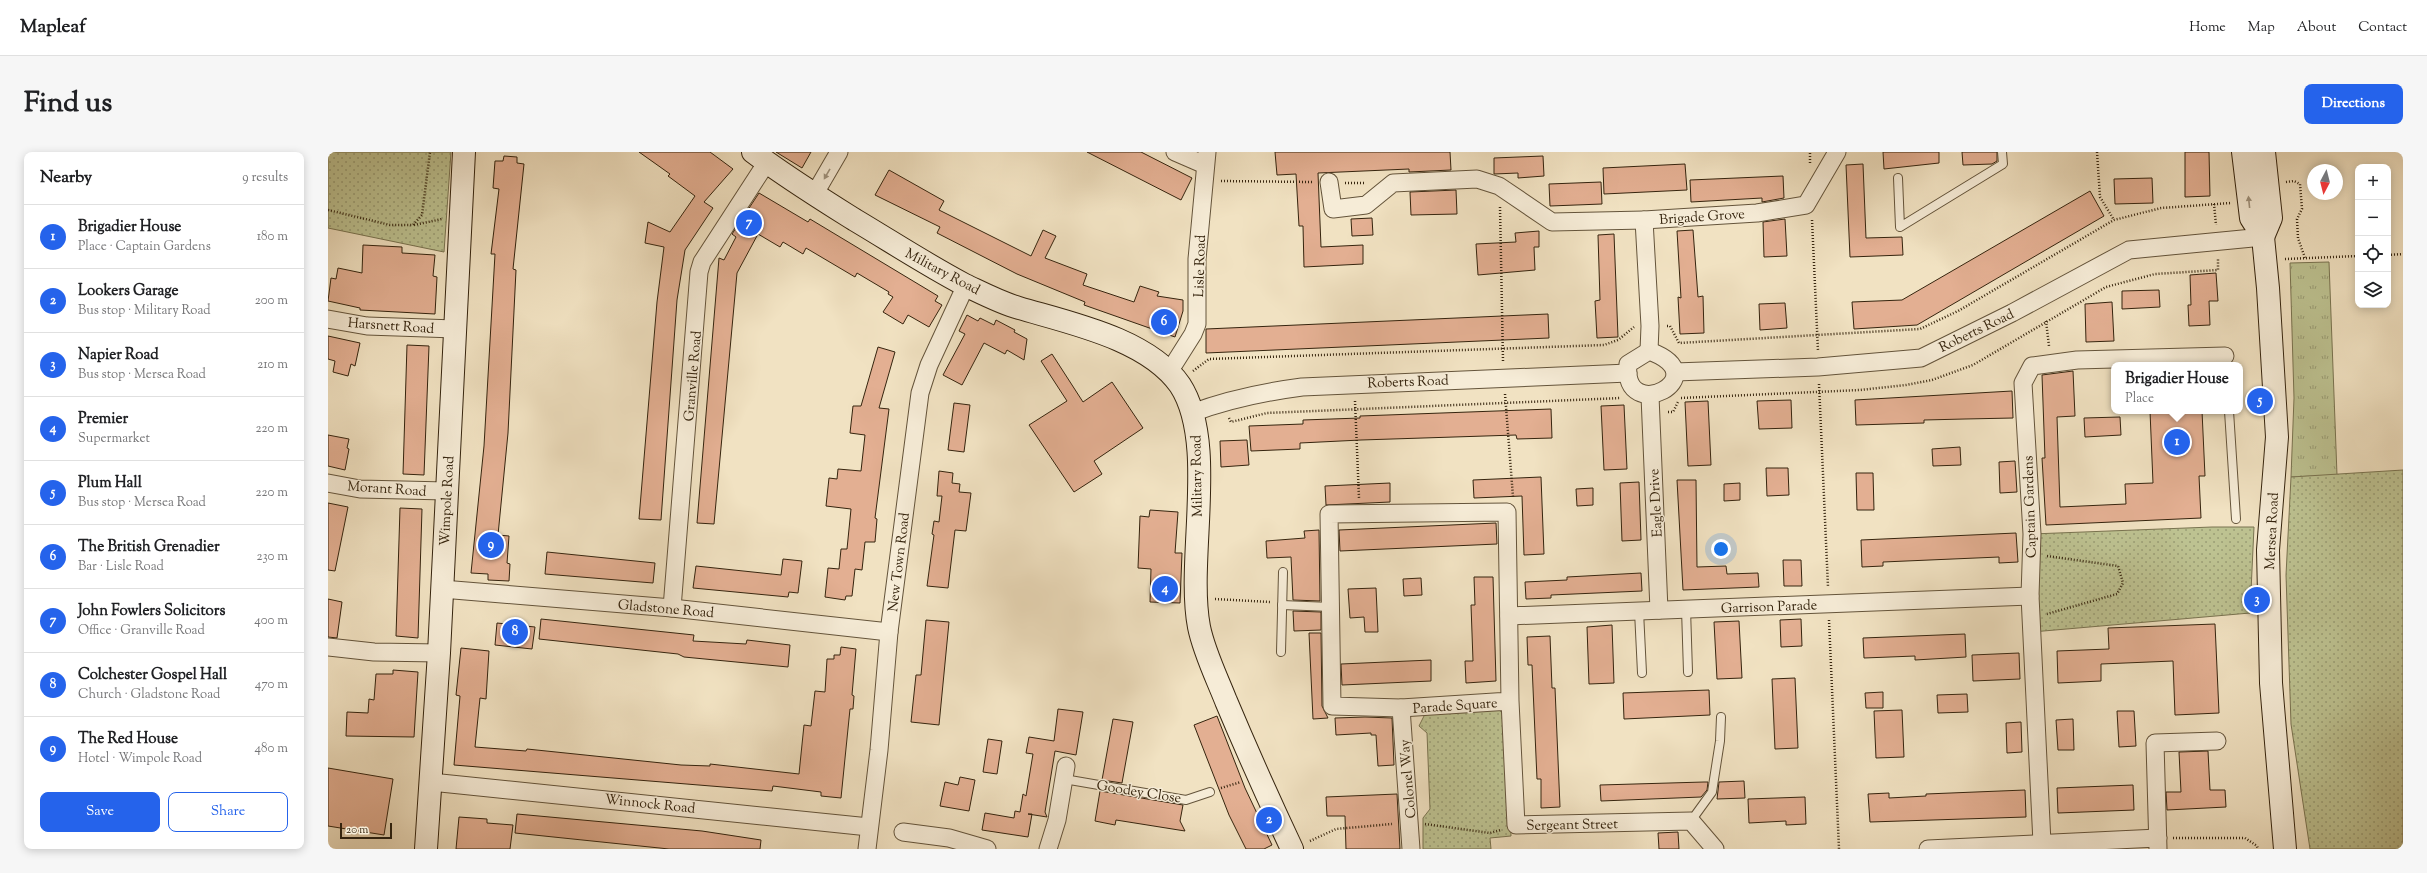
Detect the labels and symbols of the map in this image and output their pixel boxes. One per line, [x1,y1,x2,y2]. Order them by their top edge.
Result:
north arrow [2307,164,2343,200]
one-way arrow [823,168,830,180]
one-way arrow [2246,195,2252,208]
street label: Brigade Grove [1659,205,1746,231]
pin: 7 [736,208,762,238]
street label: Lisle Road [1190,234,1212,298]
street label: Military Road [901,245,983,301]
street label: Roberts Road [1936,305,2018,359]
pin: 6 [1151,307,1177,337]
street label: Harsnett Road [347,314,435,340]
street label: Granville Road [680,330,708,422]
street label: Roberts Road [1367,372,1449,394]
pin: 5 [2247,386,2273,416]
pin: 1 [2164,427,2190,457]
street label: Military Road [1187,435,1209,517]
street label: Wimpole Road [436,455,460,547]
street label: Captain Gardens [2019,455,2043,559]
street label: Eagle Drive [1645,468,1669,538]
street label: Morant Road [347,477,427,503]
street label: Mersea Road [2261,492,2285,570]
street label: New Town Road [884,511,916,613]
pin: 9 [478,530,504,560]
your location [1711,539,1731,559]
pin: 4 [1152,574,1178,604]
pin: 3 [2244,585,2270,615]
street label: Gladstone Road [617,596,715,624]
street label: Garrison Parade [1721,596,1818,620]
pin: 8 [502,617,528,647]
street label: Parade Square [1412,694,1498,720]
street label: Colonel Way [1396,738,1422,819]
street label: Goodey Close [1095,776,1183,810]
street label: Winnock Road [603,790,696,820]
pin: 2 [1256,805,1282,835]
street label: Sergeant Street [1526,815,1618,837]
scale bar [340,821,392,840]

